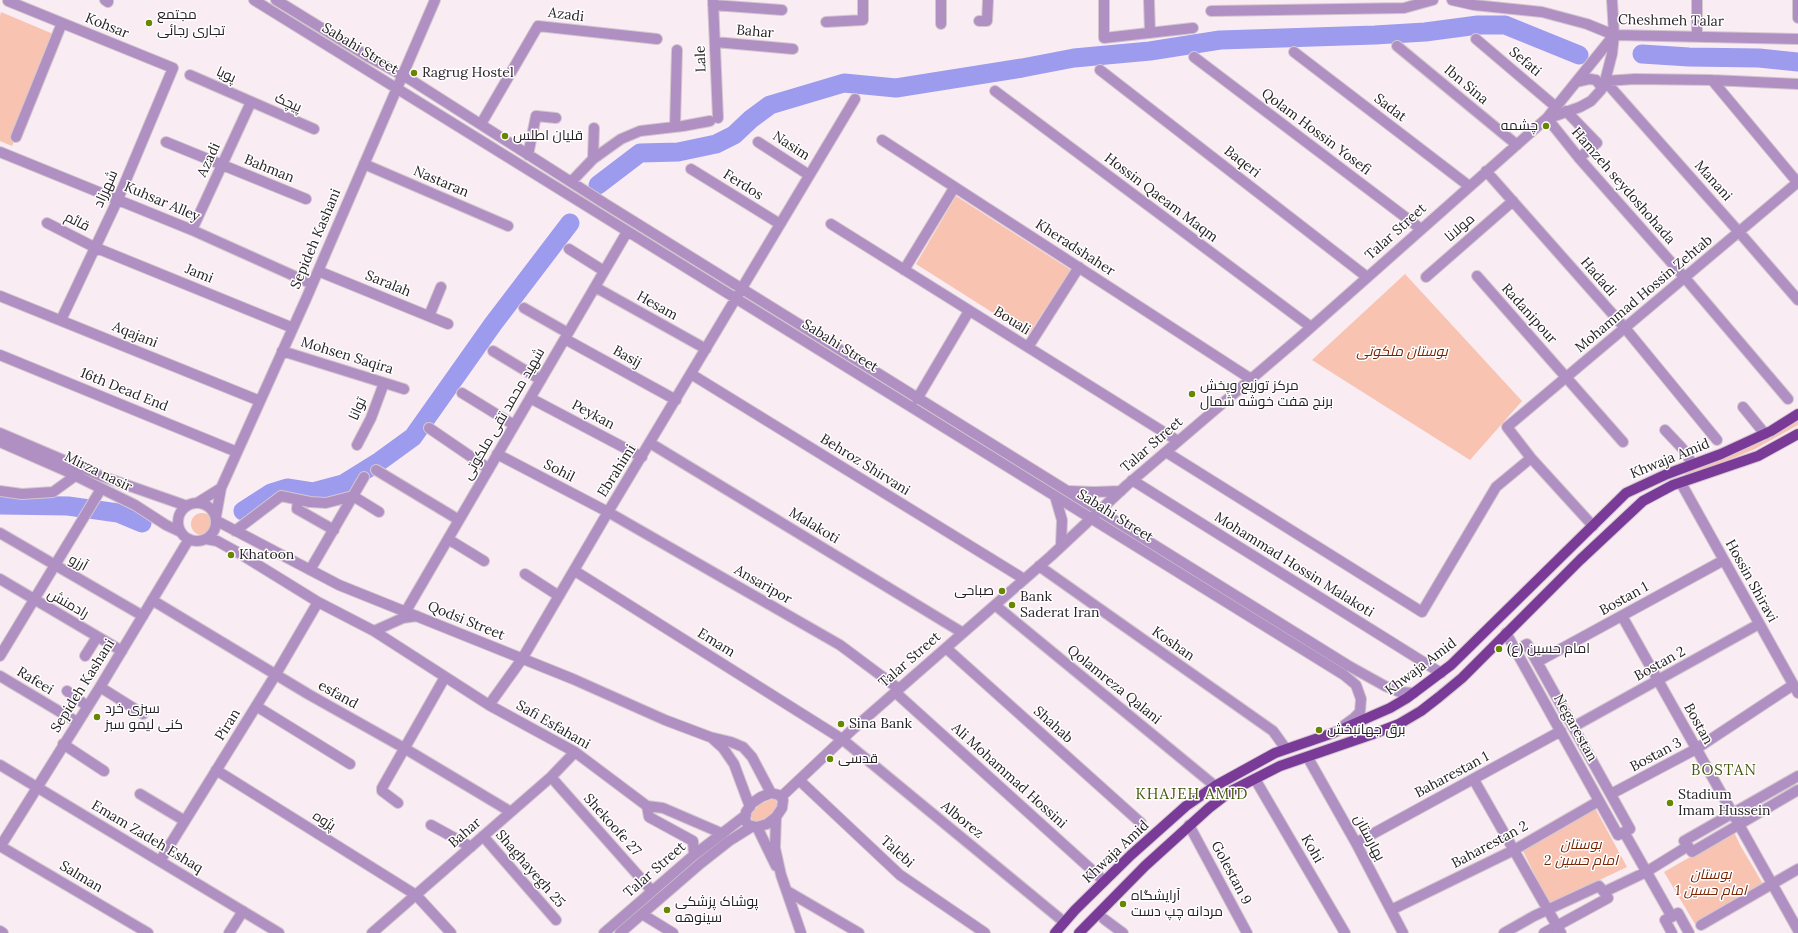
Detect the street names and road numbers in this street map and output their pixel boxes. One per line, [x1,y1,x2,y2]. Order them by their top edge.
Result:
street label: Azadi [547,4,585,26]
street label: Kohsar [83,10,131,42]
street label: Cheshmeh Talar [1618,12,1724,30]
street label: Sabahi Street [319,20,401,78]
street label: Bahar [736,22,774,42]
street label: Sefati [1506,44,1544,80]
street label: Lale [692,45,710,73]
street label: Ibn Sina [1440,62,1492,108]
street label: پویا [214,63,238,87]
street label: Qolam Hossin Yosefi [1258,85,1374,179]
street label: پیچک [272,90,304,116]
street label: Sadat [1371,90,1409,126]
street label: Hamzeh seydoshohada [1568,124,1678,248]
street label: Nasim [769,128,813,164]
street label: Azadi [194,140,224,180]
street label: Baqeri [1220,143,1264,181]
street label: Hossin Qaeam Maqm [1101,150,1221,246]
street label: Bahman [241,151,297,187]
street label: Manani [1691,157,1735,205]
street label: Nastaran [411,163,471,201]
street label: Ferdos [720,166,766,204]
street label: شهرزاد [90,168,122,210]
street label: Kuhsar Alley [121,178,203,226]
street label: Sepideh Kashani [287,186,345,292]
street label: Talar Street [1362,200,1430,264]
street label: قائم [62,209,92,235]
street label: مولانا [1442,211,1478,245]
street label: Kheradshaher [1032,216,1118,280]
street label: Mohammad Hossin Zehtab [1572,232,1716,356]
street label: Hadadi [1577,254,1619,300]
street label: Jami [183,261,215,287]
street label: Saralah [363,267,413,301]
street label: Radanipour [1498,281,1560,347]
street label: Hesam [634,288,680,324]
street label: Bouali [990,303,1034,339]
street label: Sabahi Street [799,316,881,376]
street label: Aqajani [110,318,160,352]
street label: Mohsen Saqira [299,334,395,378]
street label: Basij [610,342,644,372]
street label: شهید محمد تقی ملکوتی [459,345,549,483]
street label: 16th Dead End [77,365,171,415]
street label: توانا [346,395,370,423]
street label: Peykan [569,397,617,433]
street label: Talar Street [1118,414,1186,476]
street label: Behroz Shirvani [817,431,913,499]
street label: Khwaja Amid [1628,435,1712,483]
street label: Ebrahimi [594,442,640,500]
street label: Mirza nasir [61,448,135,496]
street label: Sohil [541,456,577,486]
street label: Sabahi Street [1074,486,1156,546]
street label: Malakoti [786,504,842,548]
street label: Mohammad Hossin Malakoti [1211,509,1377,621]
street label: Hossin Shiravi [1721,537,1781,625]
street label: آرزو [66,551,90,575]
street label: Ansaripor [731,562,795,608]
street label: Bostan 1 [1597,579,1651,619]
street label: رادمنش [44,586,92,622]
street label: Qodsi Street [425,598,507,644]
street label: Koshan [1148,623,1198,665]
street label: Emam [694,625,738,661]
street label: Talar Street [876,629,944,691]
street label: Khwaja Amid [1382,635,1460,699]
street label: Sepideh Kashani [47,636,119,736]
street label: Qolamreza Qalani [1064,642,1164,728]
street label: Bostan 2 [1632,643,1688,685]
street label: Rafeei [14,664,56,698]
street label: esfand [315,677,361,713]
street label: Negarestan [1550,691,1600,765]
street label: Safi Esfahani [513,697,593,753]
street label: Bostan [1680,700,1716,748]
street label: Shahab [1030,703,1076,747]
street label: Piran [212,706,244,744]
street label: Ali Mohammad Hossini [948,720,1070,832]
street label: Bostan 3 [1627,734,1685,776]
street label: Baharestan 1 [1412,748,1492,802]
street label: Shekoofe 27 [580,791,644,859]
street label: Emam Zadeh Eshaq [88,797,206,877]
street label: Alborez [937,798,987,842]
street label: پژوه [309,808,339,834]
street label: بهارستان [1350,812,1388,864]
street label: Bahar [445,814,485,852]
street label: Khwaja Amid [1079,817,1153,887]
street label: Baharestan 2 [1449,818,1531,872]
street label: Shaghayegh 25 [492,827,568,911]
street label: Kohi [1297,832,1327,866]
street label: Talebi [877,833,917,871]
street label: Golestan 9 [1207,838,1255,908]
street label: Talar Street [621,839,689,901]
street label: Salman [56,858,106,896]

